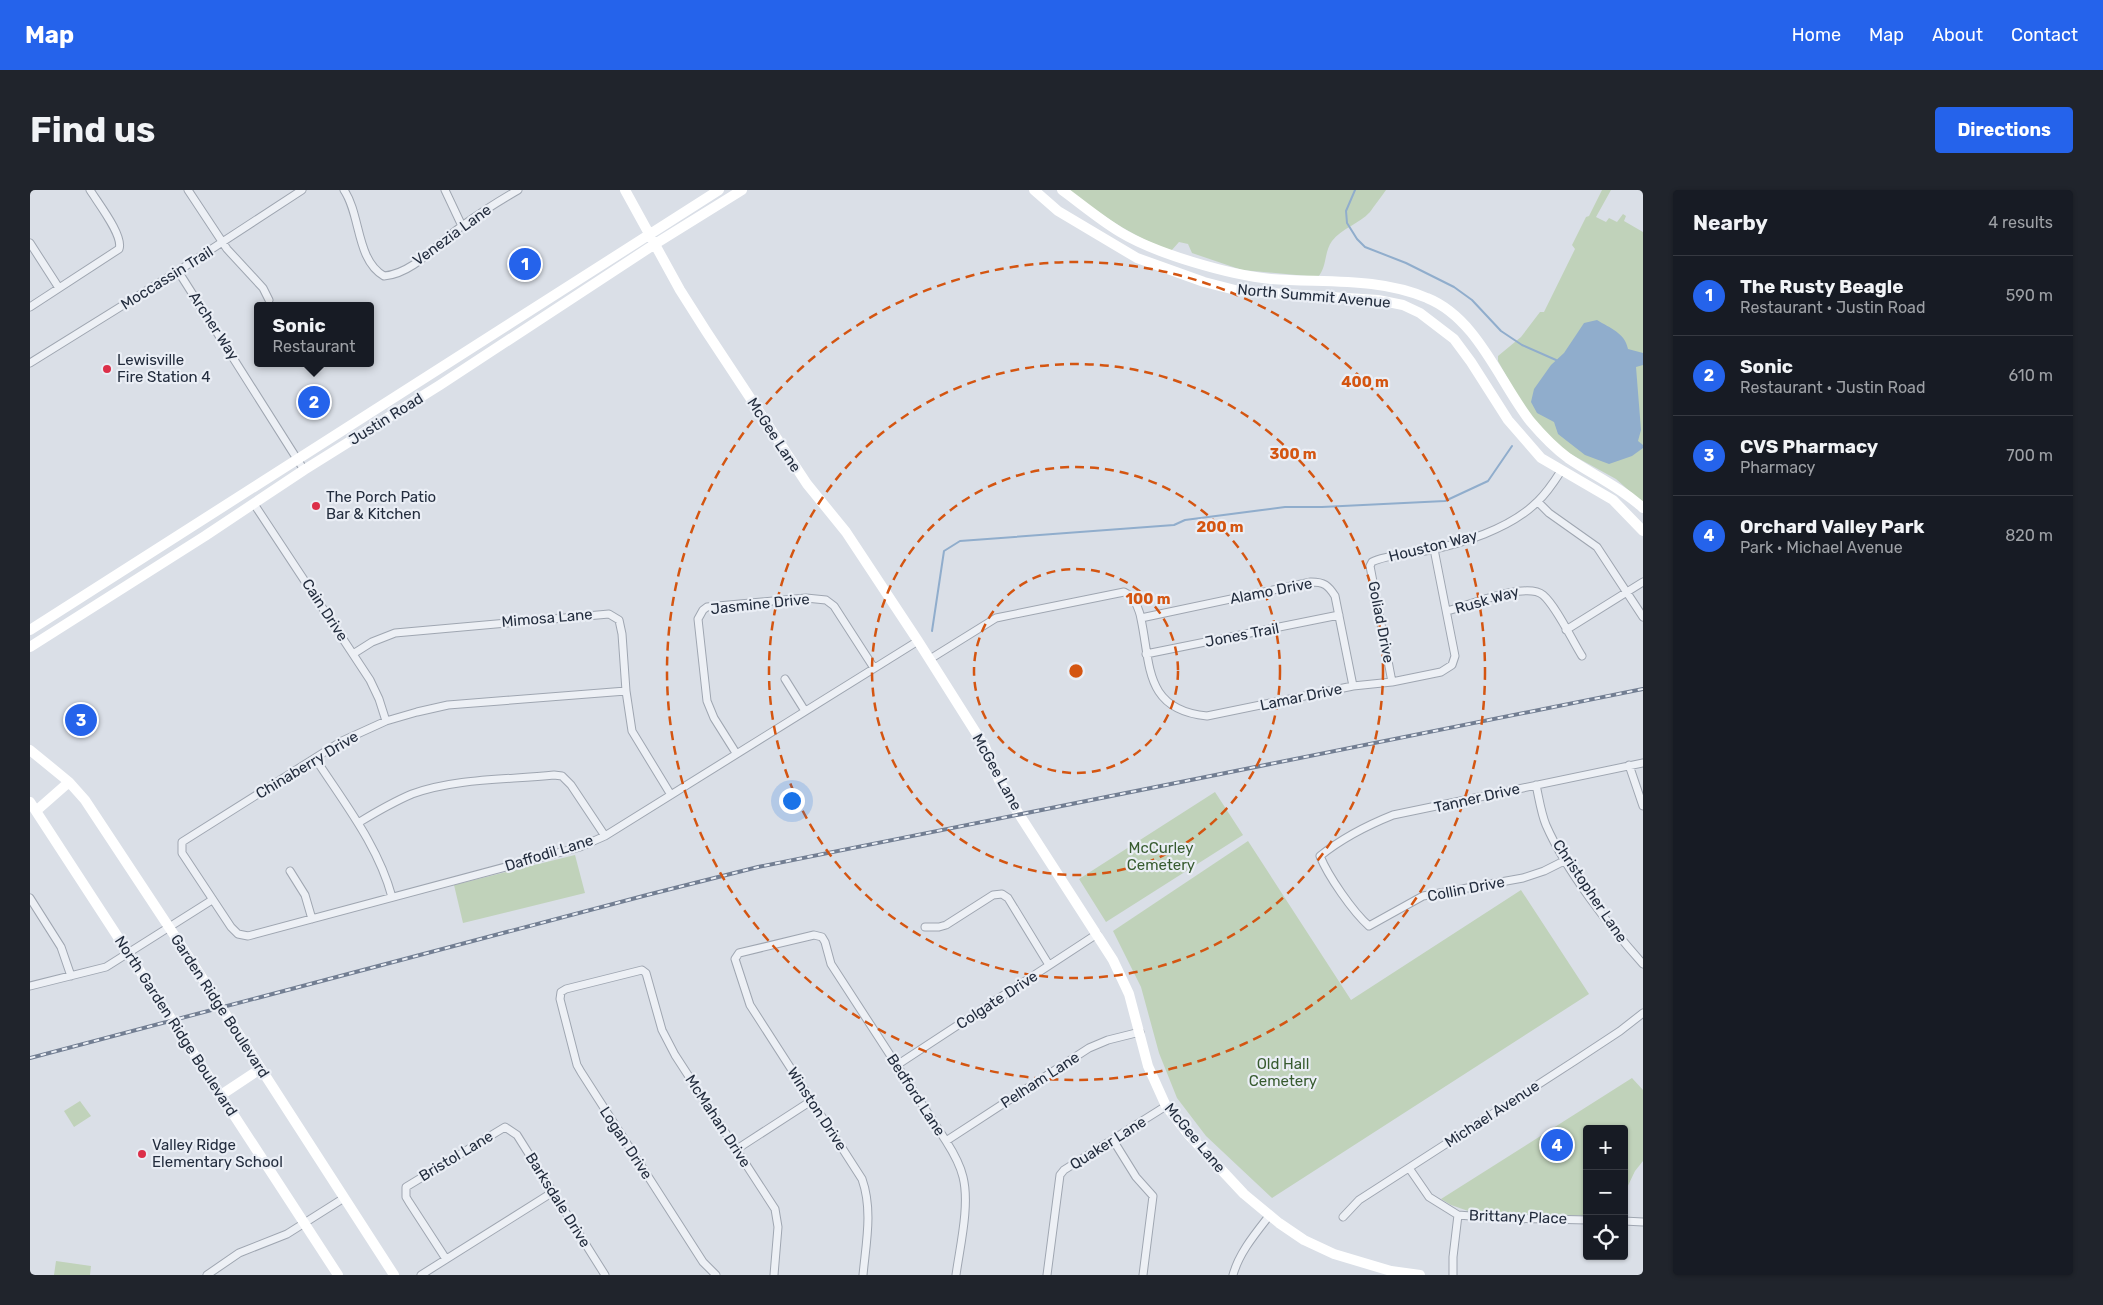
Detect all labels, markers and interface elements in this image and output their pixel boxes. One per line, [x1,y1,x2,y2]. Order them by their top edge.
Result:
text: Map [25,21,74,49]
text: Home [1792,24,1841,46]
text: Map [1869,24,1904,46]
text: About [1932,24,1983,46]
text: Contact [2011,24,2078,46]
button: Directions [1935,107,2073,153]
text: Find us [30,109,155,151]
street label: Venezia Lane [409,201,495,269]
text: Nearby [1693,210,1768,235]
text: 4 results [1988,213,2053,232]
street label: Moccassin Trail [118,242,216,314]
pin: 1 [509,245,541,283]
text: The Rusty Beagle [1740,275,1904,298]
street label: North Summit Avenue [1237,280,1391,312]
text: 1 [1705,286,1713,305]
text: 590 m [2006,286,2053,305]
street label: Archer Way [185,288,243,364]
text: Restaurant · Justin Road [1740,298,1925,317]
popup [254,302,374,367]
text: Sonic [273,314,326,337]
text: Restaurant [273,337,355,356]
place label: Lewisville Fire Station 4 [117,351,211,386]
text: Sonic [1740,355,1793,378]
marker: Lewisville Fire Station 4 [101,363,113,375]
text: 2 [1704,366,1714,385]
text: 610 m [2009,366,2053,385]
text: 400 m [1341,373,1389,391]
text: Restaurant · Justin Road [1740,378,1925,397]
pin: 2 [298,383,330,421]
street label: Justin Road [346,389,426,449]
street label: McGee Lane [743,394,805,476]
text: CVS Pharmacy [1740,435,1878,458]
text: 300 m [1269,445,1317,463]
text: 3 [1704,446,1714,465]
text: 700 m [2006,446,2053,465]
text: Pharmacy [1740,458,1815,477]
place label: The Porch Patio Bar & Kitchen [326,488,436,523]
marker: The Porch Patio Bar & Kitchen [310,500,322,512]
text: Orchard Valley Park [1740,515,1924,538]
text: 200 m [1196,518,1244,536]
street label: Houston Way [1387,526,1479,566]
text: 4 [1704,526,1714,545]
text: 820 m [2005,526,2053,545]
text: Park · Michael Avenue [1740,538,1903,557]
street label: Alamo Drive [1228,574,1314,608]
street label: Cain Drive [298,575,352,645]
street label: Goliad Drive [1364,580,1398,664]
street label: Rusk Way [1453,582,1521,618]
street label: Jasmine Drive [710,590,810,618]
text: 100 m [1126,590,1170,608]
street label: Mimosa Lane [501,605,593,631]
street label: Jones Trail [1203,619,1281,651]
centre of rings [1067,662,1085,680]
street label: Lamar Drive [1258,680,1344,714]
pin: 3 [65,701,97,739]
street label: Chinaberry Drive [252,727,362,803]
street label: McGee Lane [968,730,1026,814]
street label: Tanner Drive [1432,779,1522,817]
your location [779,788,805,814]
street label: Daffodil Lane [503,831,595,875]
street label: Christopher Lane [1549,836,1631,946]
park label: McCurley Cemetery [1127,839,1195,874]
street label: Collin Drive [1426,873,1506,905]
street label: Garden Ridge Boulevard [167,931,273,1081]
street label: North Garden Ridge Boulevard [111,933,241,1119]
street label: Colgate Drive [953,967,1041,1033]
street label: Pelham Lane [997,1048,1083,1112]
street label: Bedford Lane [883,1051,949,1139]
park label: Old Hall Cemetery [1249,1055,1317,1090]
street label: Winston Drive [783,1064,851,1154]
street label: McMahan Drive [681,1071,755,1171]
street label: Michael Avenue [1441,1077,1543,1151]
street label: McGee Lane [1161,1100,1229,1176]
street label: Logan Drive [596,1103,656,1183]
street label: Quaker Lane [1067,1112,1149,1174]
map controls [1583,1125,1628,1260]
button: + [1583,1125,1628,1170]
pin: 4 [1541,1126,1573,1164]
street label: Bristol Lane [416,1127,496,1185]
place label: Valley Ridge Elementary School [152,1136,283,1171]
marker: Valley Ridge Elementary School [136,1148,148,1160]
street label: Barksdale Drive [522,1149,594,1251]
button: − [1583,1170,1628,1215]
street label: Brittany Place [1469,1206,1567,1228]
button: locate [1583,1215,1628,1260]

